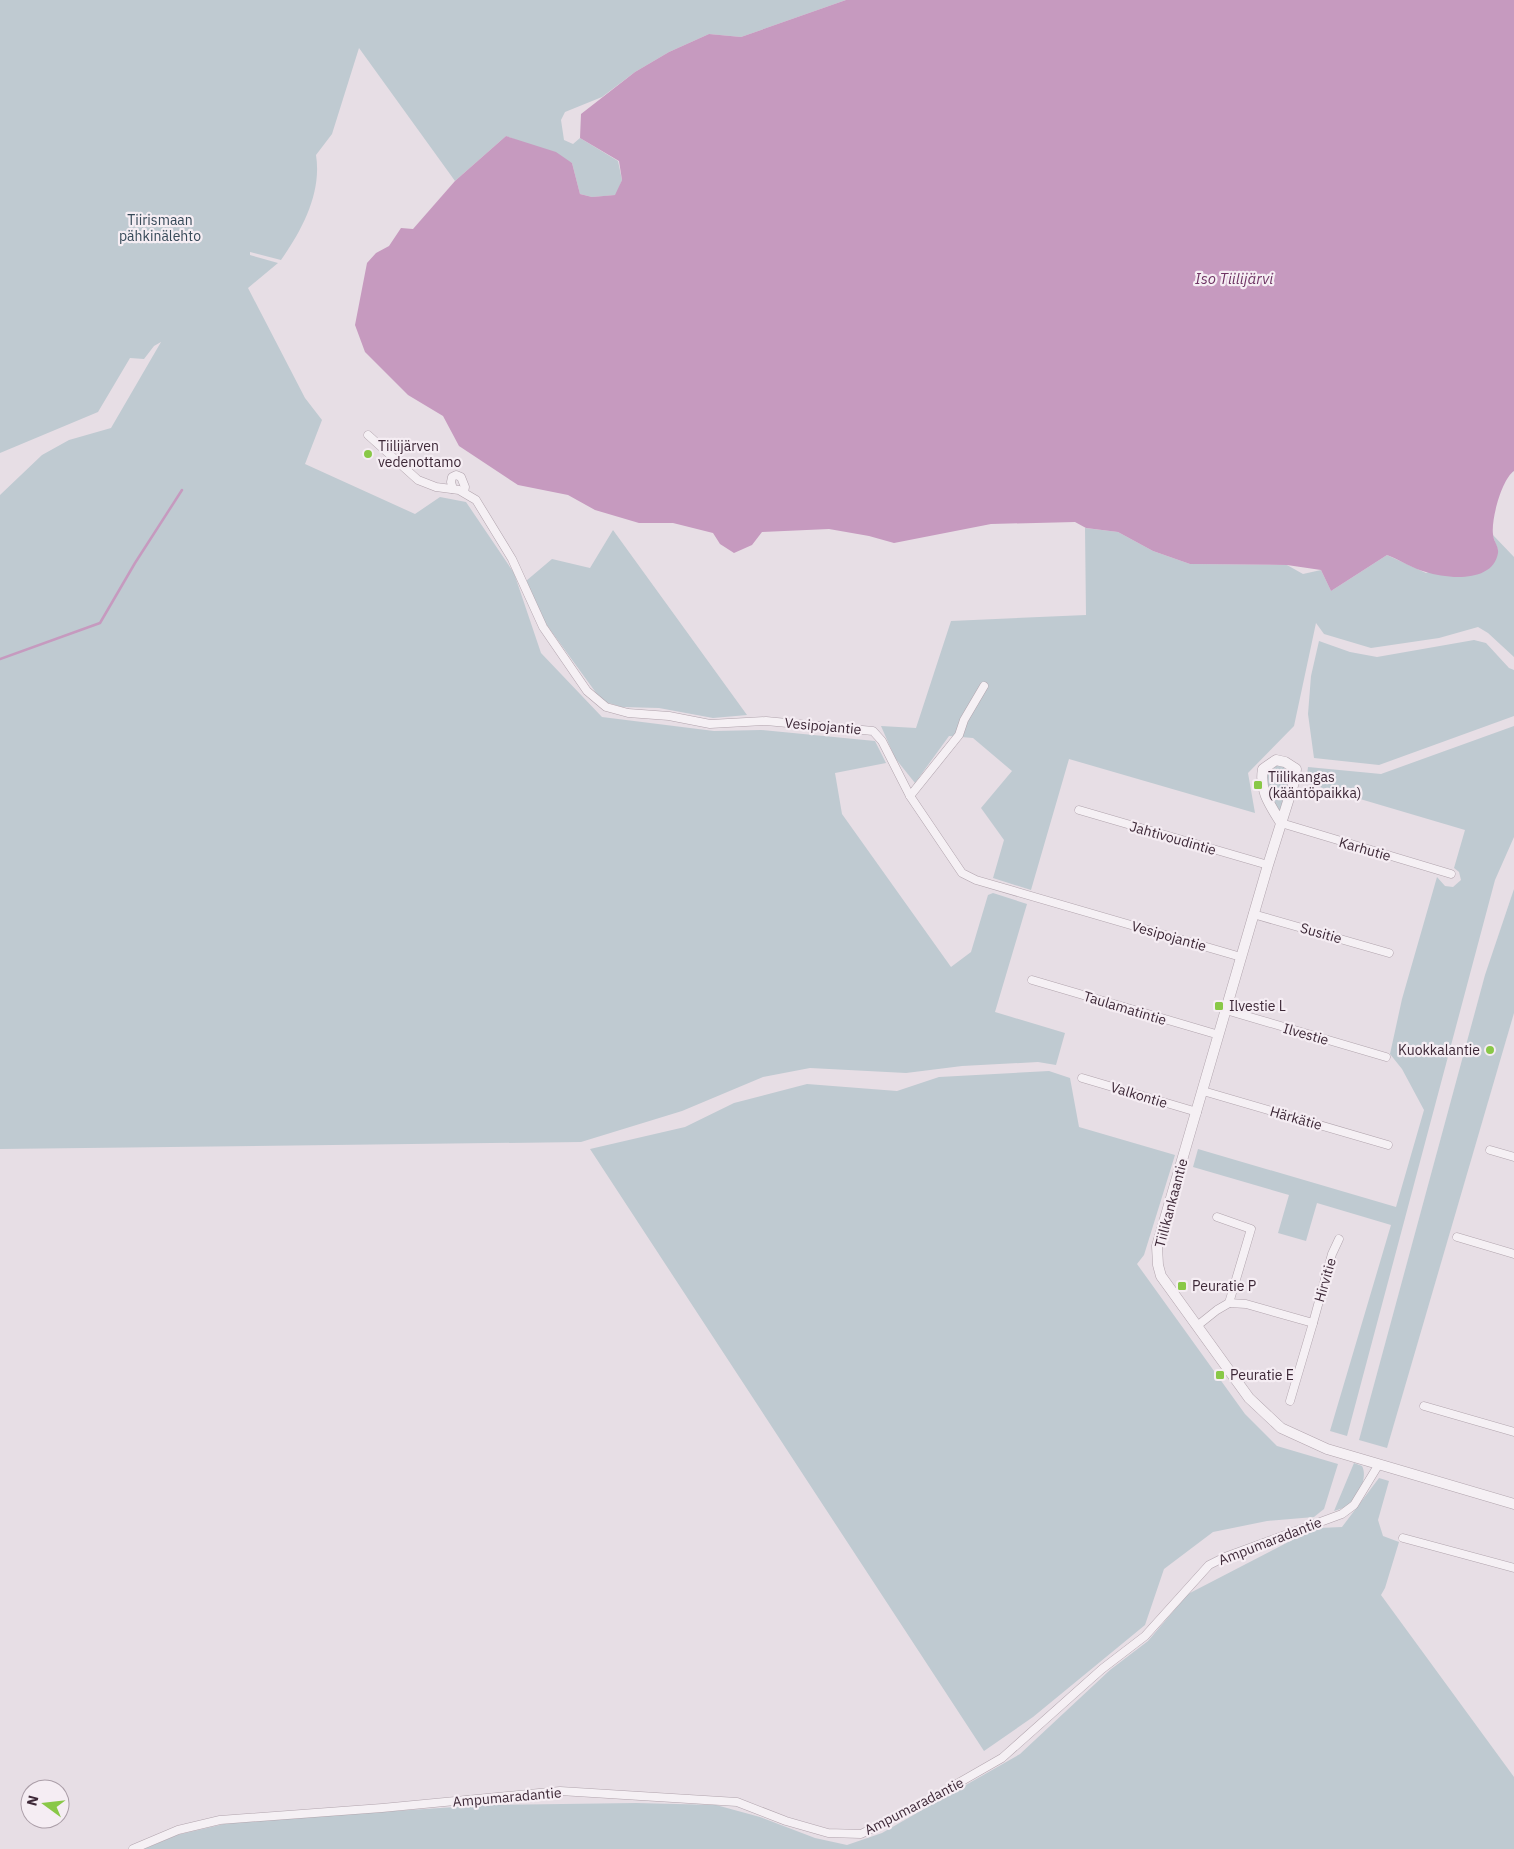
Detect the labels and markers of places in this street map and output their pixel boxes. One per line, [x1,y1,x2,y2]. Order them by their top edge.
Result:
place label: Tiilijärven vedenottamo [378,437,461,471]
marker: Tiilijärven vedenottamo [362,448,374,460]
place label: Tiilikangas (kääntöpaikka) [1268,768,1362,802]
marker: Tiilikangas (kääntöpaikka) [1252,779,1264,791]
place label: Ilvestie L [1229,997,1286,1015]
marker: Ilvestie L [1213,1000,1225,1012]
place label: Kuokkalantie [1398,1041,1480,1059]
marker: Kuokkalantie [1484,1044,1496,1056]
place label: Peuratie P [1192,1277,1256,1295]
marker: Peuratie P [1176,1280,1188,1292]
place label: Peuratie E [1230,1366,1294,1384]
marker: Peuratie E [1214,1369,1226,1381]

